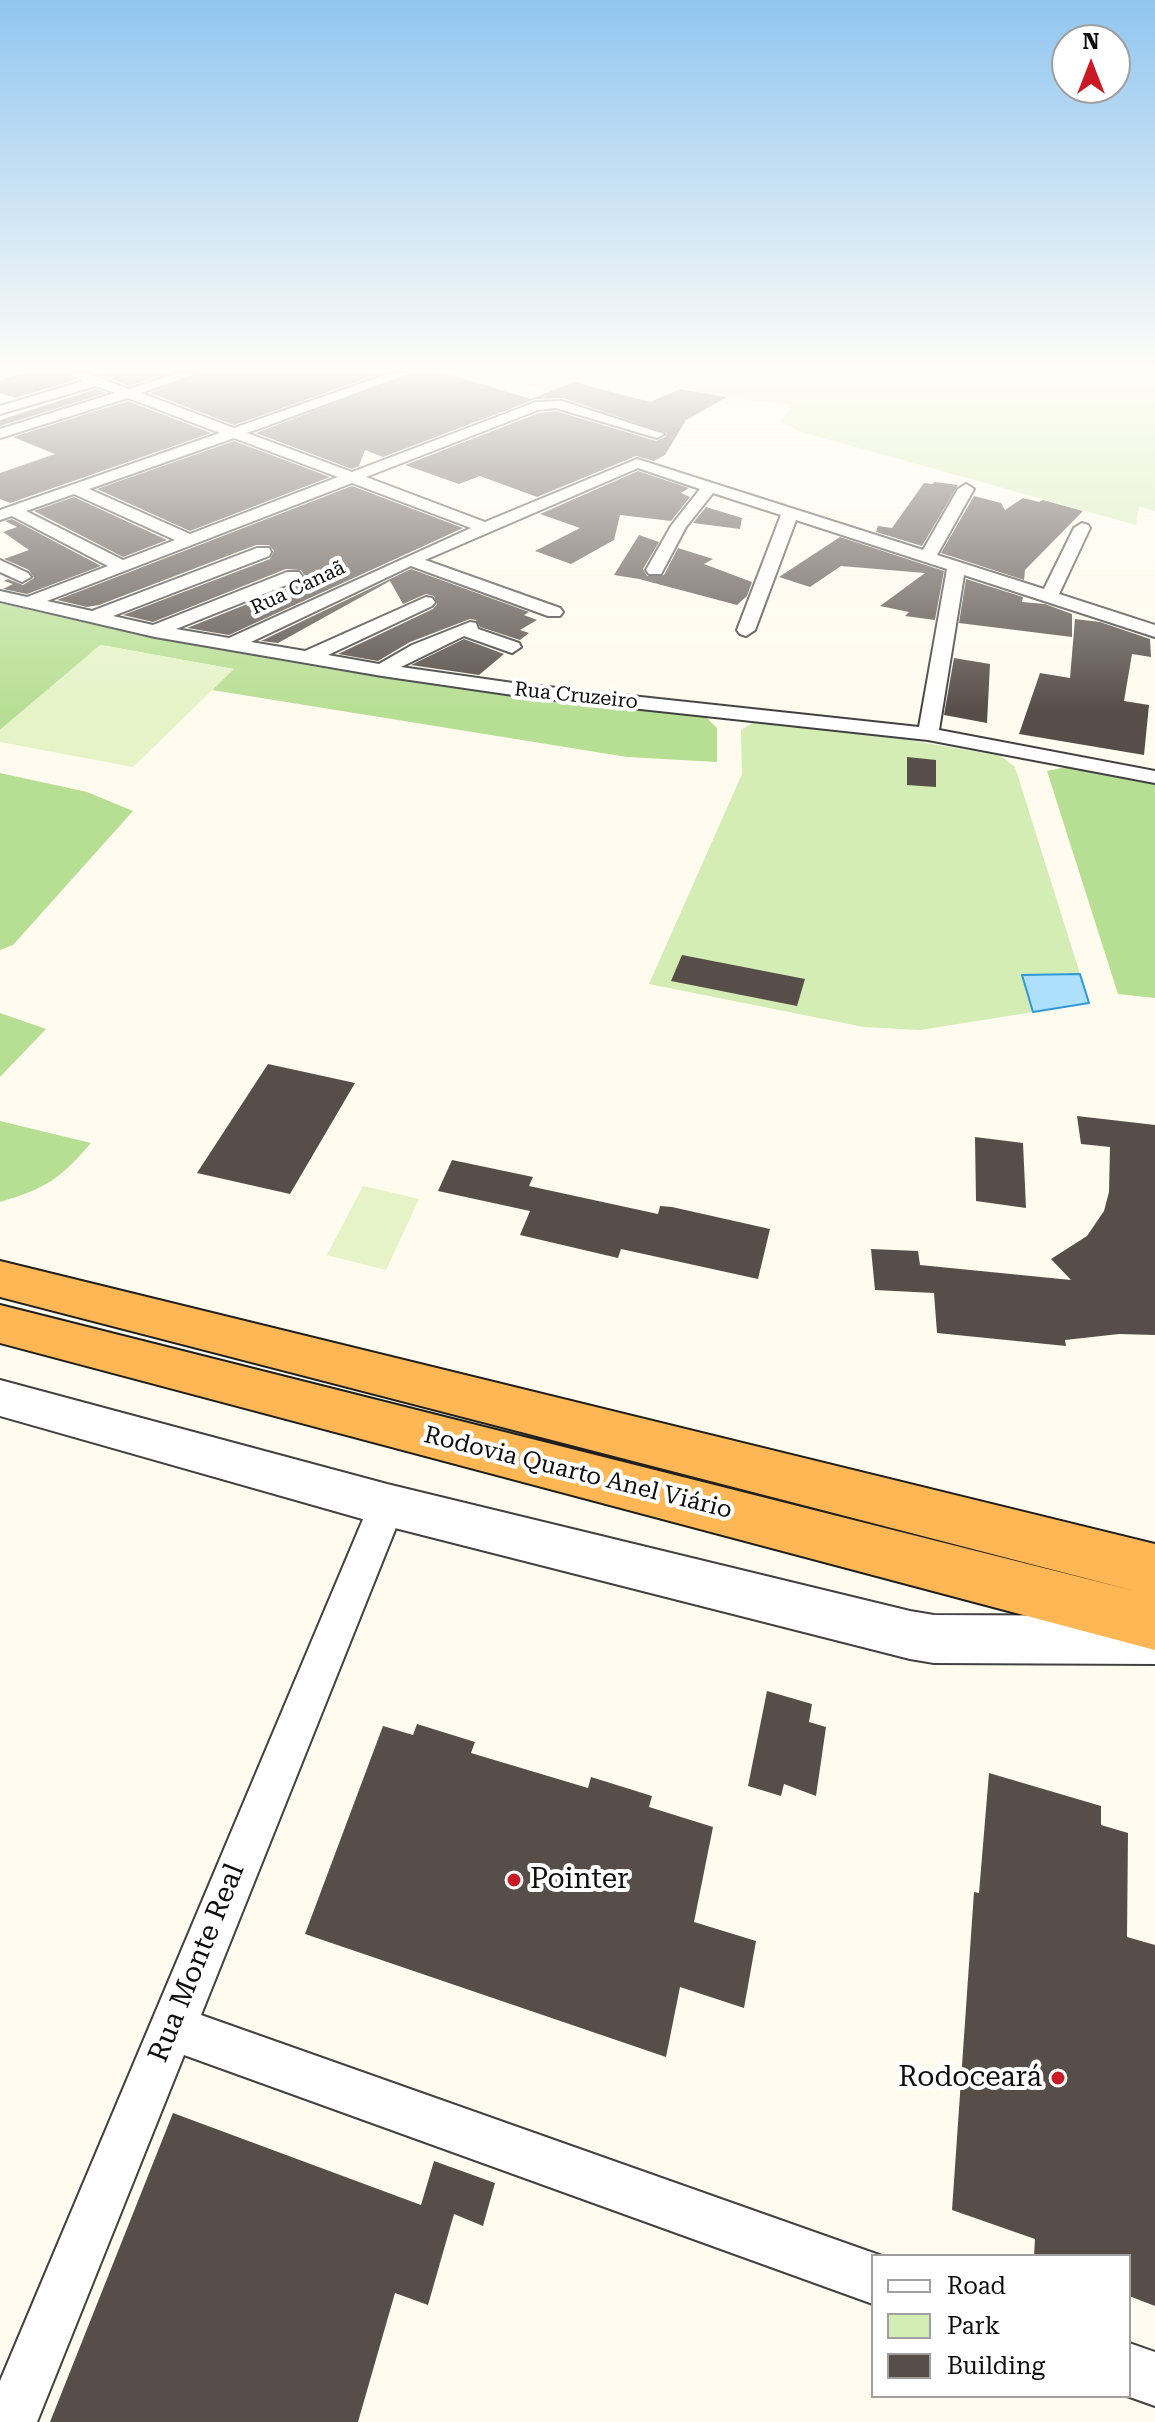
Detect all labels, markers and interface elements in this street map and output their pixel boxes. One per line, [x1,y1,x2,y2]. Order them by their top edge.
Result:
north arrow [1051,24,1131,104]
text: N [1083,29,1099,54]
street label: Rua Canaã [247,556,349,620]
street label: Rua Cruzeiro [513,678,639,714]
street label: Rodovia Quarto Anel Viário [421,1421,735,1525]
street label: Rua Monte Real [142,1859,252,2067]
place label: Pointer [530,1863,629,1897]
marker: Pointer [505,1871,523,1889]
place label: Rodoceará [898,2061,1042,2095]
marker: Rodoceará [1049,2069,1067,2087]
legend [871,2254,1131,2398]
text: Road [947,2272,1006,2300]
text: Park [947,2312,1000,2340]
text: Building [947,2352,1045,2380]

